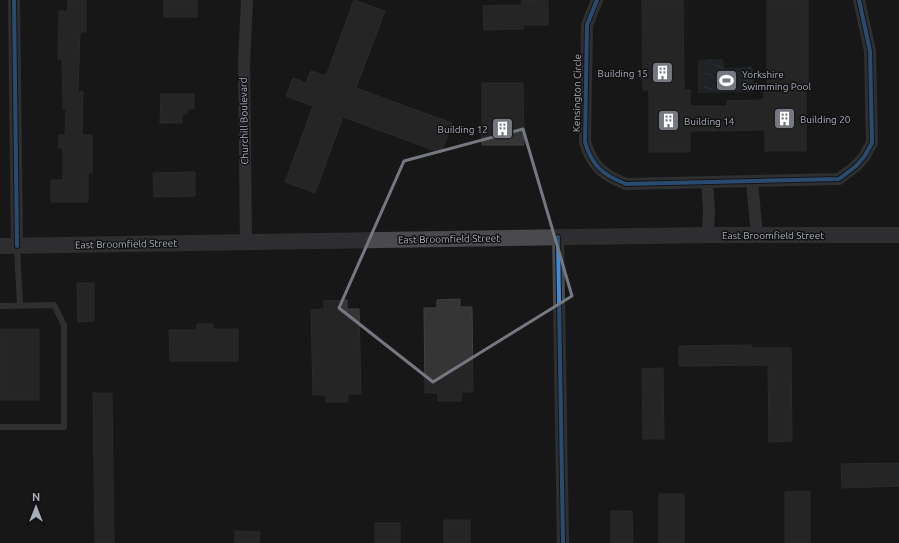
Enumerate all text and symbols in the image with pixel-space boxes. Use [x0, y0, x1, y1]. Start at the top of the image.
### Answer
street label: Kensington Circle [571, 54, 583, 132]
building icon: Building 15 [650, 60, 676, 86]
sports icon: Yorkshire Swimming Pool [713, 67, 739, 93]
place label: Building 15 [598, 68, 648, 79]
place label: Yorkshire Swimming Pool [742, 69, 811, 92]
street label: Churchill Boulevard [238, 77, 250, 165]
building icon: Building 20 [772, 106, 798, 132]
building icon: Building 14 [656, 108, 682, 134]
place label: Building 20 [800, 114, 851, 125]
building icon: Building 12 [490, 116, 516, 142]
place label: Building 14 [684, 116, 735, 127]
place label: Building 12 [438, 124, 488, 135]
street label: East Broomfield Street [722, 230, 824, 241]
street label: East Broomfield Street [398, 233, 500, 245]
street label: East Broomfield Street [75, 238, 177, 250]
north arrow [16, 487, 56, 527]
text: N [32, 491, 40, 503]

